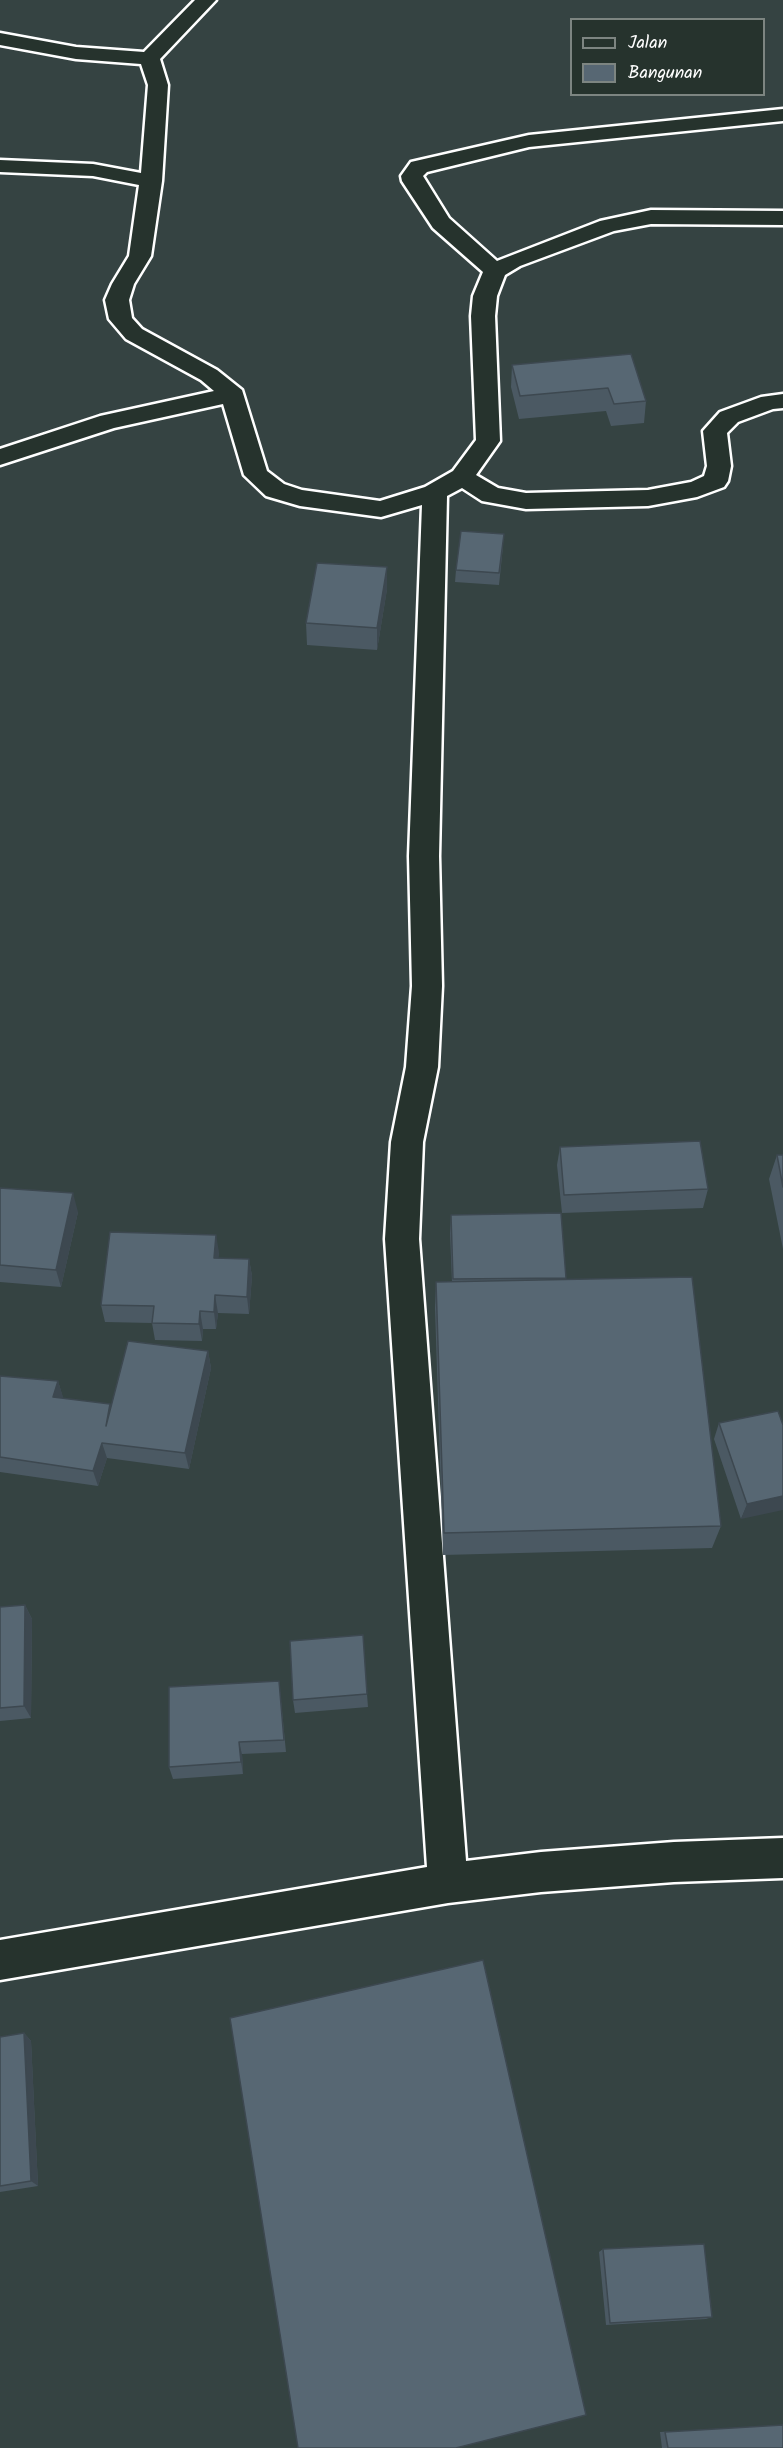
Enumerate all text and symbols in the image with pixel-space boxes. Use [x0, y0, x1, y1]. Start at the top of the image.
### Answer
legend [570, 18, 765, 96]
text: Jalan [628, 29, 667, 58]
text: Bangunan [628, 59, 702, 88]

